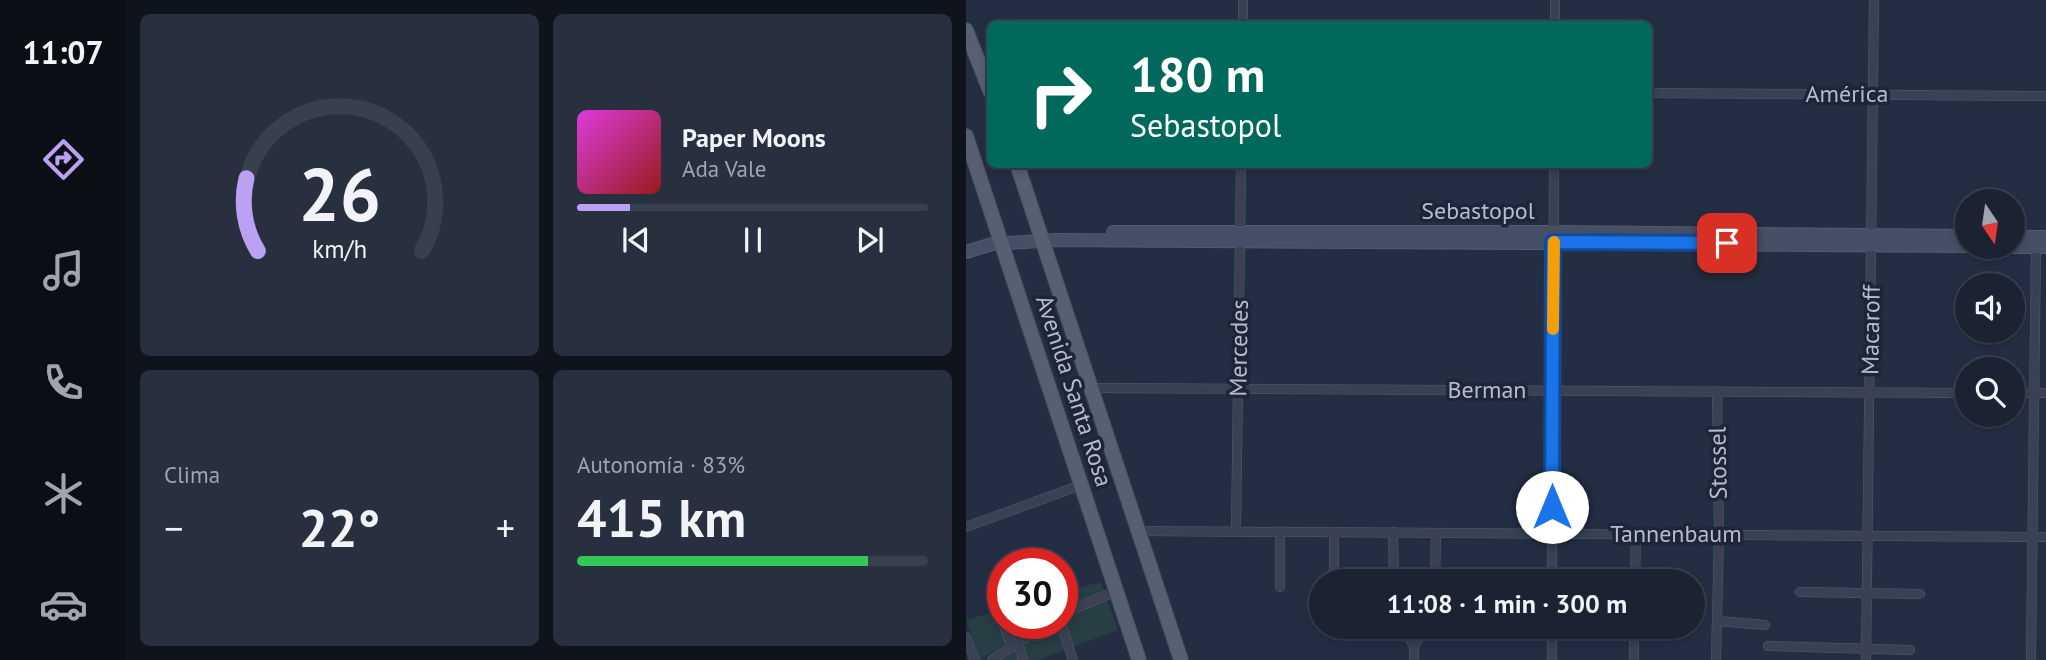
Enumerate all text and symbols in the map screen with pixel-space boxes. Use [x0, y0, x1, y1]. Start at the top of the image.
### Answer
text: 11:07 [22, 31, 104, 73]
text: 180 m [1130, 42, 1265, 106]
icon: right [1015, 49, 1106, 140]
street label: América [1805, 78, 1889, 109]
text: Sebastopol [1130, 104, 1281, 146]
text: Paper Moons [682, 121, 826, 154]
icon: directions [39, 135, 88, 184]
text: 26 [298, 147, 381, 241]
text: Ada Vale [682, 154, 766, 183]
north arrow [1955, 189, 2025, 259]
map controls [1955, 189, 2025, 427]
street label: Sebastopol [1421, 195, 1535, 226]
pin [1697, 213, 1757, 273]
icon: previous [617, 221, 655, 259]
icon: pause [734, 221, 772, 259]
icon: next [851, 221, 889, 259]
icon: arrive [1708, 224, 1746, 262]
text: km/h [312, 233, 367, 265]
icon: music [39, 246, 88, 295]
button: sound [1955, 273, 2025, 343]
street label: Macaroff [1854, 284, 1887, 375]
street label: Avenida Santa Rosa [1029, 291, 1120, 491]
street label: Mercedes [1222, 299, 1255, 397]
button: search [1955, 357, 2025, 427]
icon: phone [39, 358, 88, 407]
street label: Berman [1448, 374, 1526, 405]
street label: Stossel [1701, 426, 1734, 500]
text: Autonomía · 83% [577, 450, 745, 479]
text: Clima [164, 460, 220, 489]
icon: climate [39, 469, 88, 518]
position arrow [1515, 470, 1589, 544]
text: 415 km [577, 484, 746, 551]
text: 22° [299, 494, 380, 561]
text: − [164, 503, 183, 552]
text: + [496, 503, 515, 552]
street label: Tannenbaum [1610, 518, 1742, 549]
speed limit sign: 30 [987, 548, 1078, 639]
icon: car [39, 580, 88, 629]
text: 11:08 · 1 min · 300 m [1387, 587, 1627, 620]

